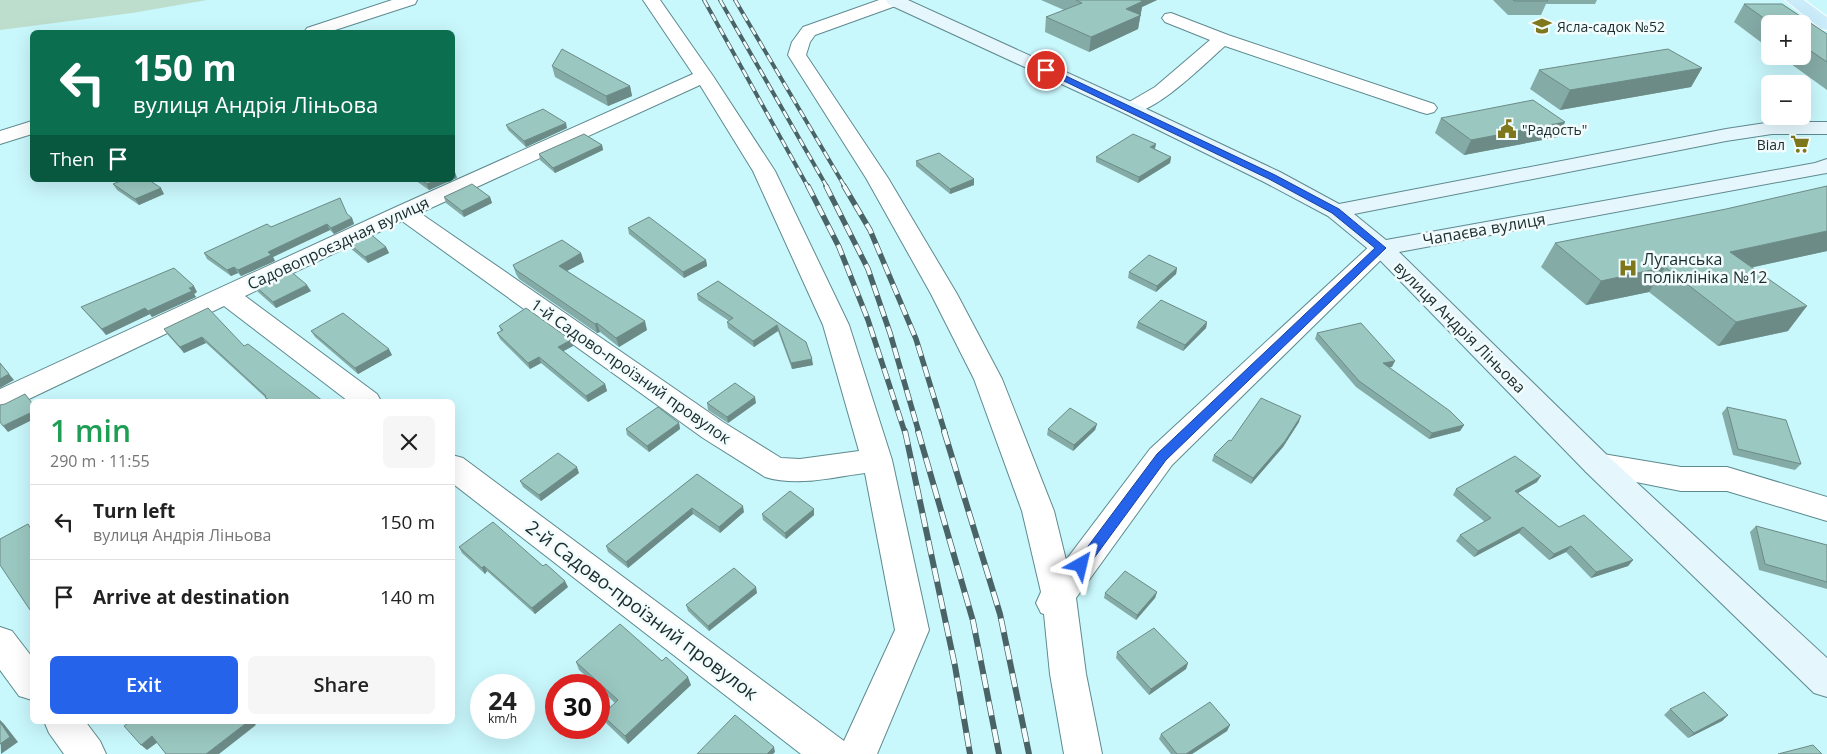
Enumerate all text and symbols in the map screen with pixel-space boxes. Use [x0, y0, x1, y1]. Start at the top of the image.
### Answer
school or university icon: Ясла-садок №52 [1531, 15, 1553, 37]
map controls [1761, 15, 1811, 125]
button: + [1761, 15, 1811, 65]
place label: Ясла-садок №52 [1557, 17, 1665, 36]
text: 150 m [133, 44, 237, 91]
pin [1025, 49, 1067, 91]
icon: left [50, 50, 115, 115]
icon: arrive [1032, 56, 1060, 84]
button: − [1761, 75, 1811, 125]
text: вулиця Андрія Ліньова [133, 89, 378, 119]
public building icon: "Радость" [1496, 118, 1518, 140]
place label: "Радость" [1522, 120, 1587, 139]
supermarket icon: Віал [1789, 133, 1811, 155]
place label: Віал [1757, 135, 1785, 154]
icon: arrive [104, 145, 132, 173]
text: Then [50, 146, 94, 172]
street label: Садовопроєздная вулиця [244, 191, 432, 295]
street label: Чапаєва вулиця [1421, 207, 1547, 251]
place label: Луганська поліклініка №12 [1643, 248, 1767, 288]
street label: вулиця Андрія Ліньова [1389, 256, 1531, 398]
hospital icon: Луганська поліклініка №12 [1617, 257, 1639, 279]
street label: 1-й Садово-проїзний провулок [527, 293, 736, 449]
text: 1 min [50, 410, 131, 451]
button: close [383, 416, 435, 468]
text: 290 m · 11:55 [50, 450, 150, 472]
text: Turn left [93, 498, 175, 524]
icon: left [50, 508, 78, 536]
text: 150 m [380, 509, 435, 535]
street label: 2-й Садово-проїзний провулок [521, 514, 764, 706]
text: вулиця Андрія Ліньова [93, 524, 271, 546]
position arrow [1054, 538, 1106, 590]
icon: arrive [50, 583, 78, 611]
text: Arrive at destination [93, 584, 290, 610]
text: 140 m [380, 584, 435, 610]
button: Exit [50, 656, 238, 714]
button: Share [248, 656, 435, 714]
speed limit sign: 30 [545, 674, 610, 739]
text: 24 [488, 683, 517, 717]
text: km/h [488, 710, 517, 727]

